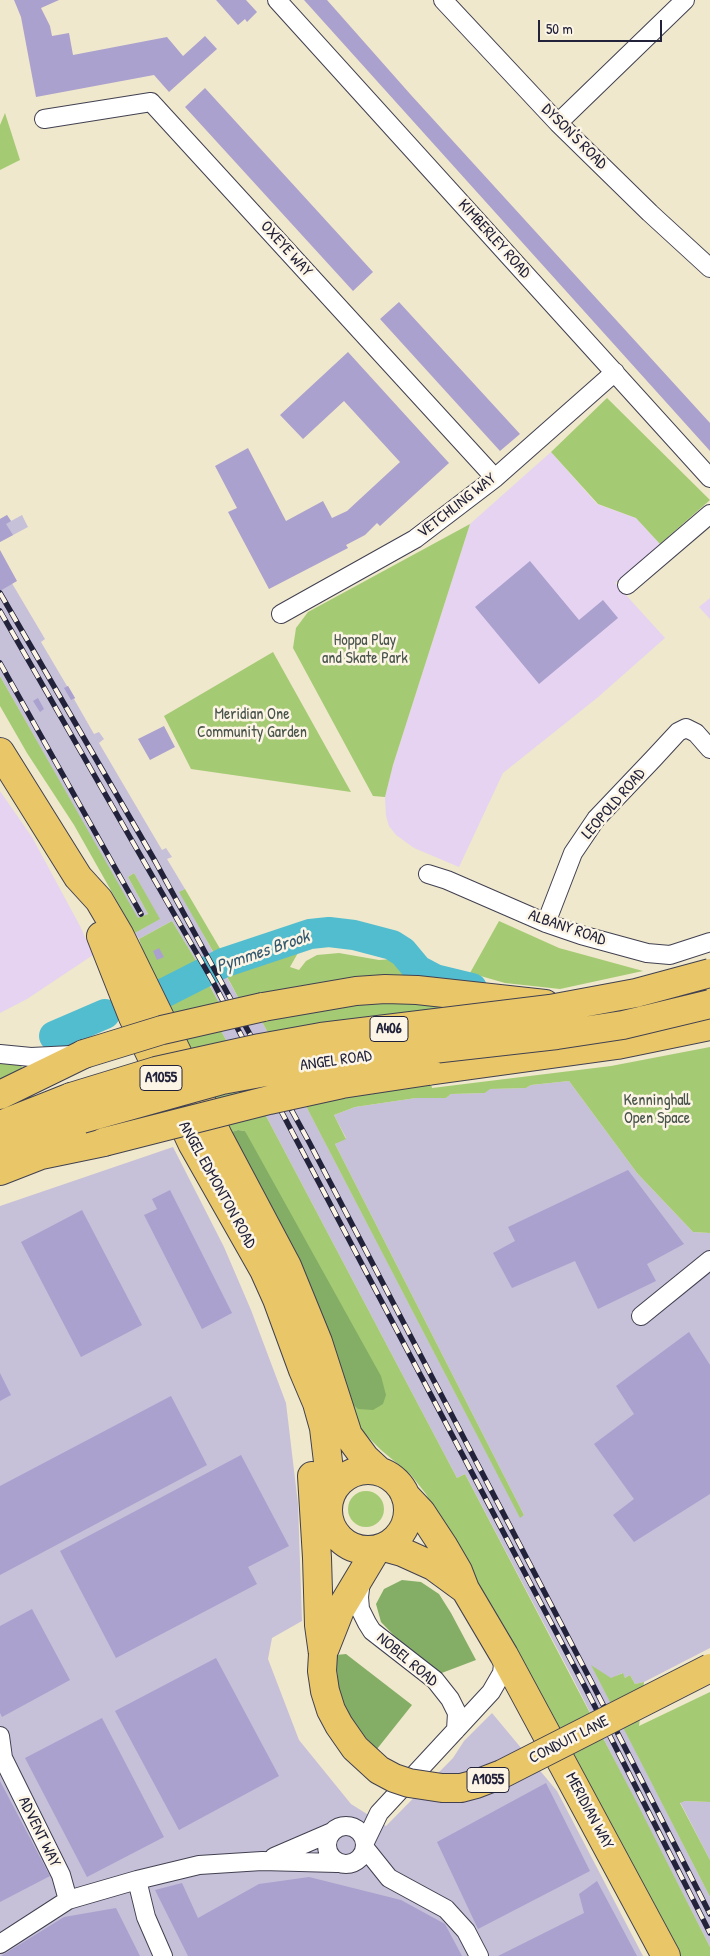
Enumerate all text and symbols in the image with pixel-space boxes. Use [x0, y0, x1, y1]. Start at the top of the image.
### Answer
scale bar [540, 10, 664, 42]
text: 50 m [546, 18, 573, 39]
street label: DYSON'S ROAD [537, 100, 611, 174]
street label: KIMBERLEY ROAD [454, 196, 534, 282]
street label: OXEYE WAY [256, 217, 316, 281]
street label: VETCHLING WAY [414, 469, 500, 543]
park label: Hoppa Play and Skate Park [322, 631, 408, 669]
park label: Meridian One Community Garden [197, 705, 307, 743]
street label: LEOPOLD ROAD [578, 765, 650, 843]
street label: ALBANY ROAD [526, 906, 608, 950]
water label: Pymmes Brook [214, 926, 312, 978]
road number: A406 [370, 1016, 408, 1042]
street label: ANGEL ROAD [299, 1046, 373, 1076]
road number: A1055 [140, 1066, 182, 1090]
park label: Kenninghall Open Space [623, 1091, 691, 1129]
street label: ANGEL EDMONTON ROAD [174, 1118, 260, 1252]
street label: NOBEL ROAD [373, 1629, 441, 1691]
street label: CONDUIT LANE [526, 1712, 612, 1768]
road number: A1055 [467, 1768, 509, 1792]
street label: MERIDIAN WAY [561, 1770, 617, 1852]
street label: ADVENT WAY [14, 1794, 64, 1870]

